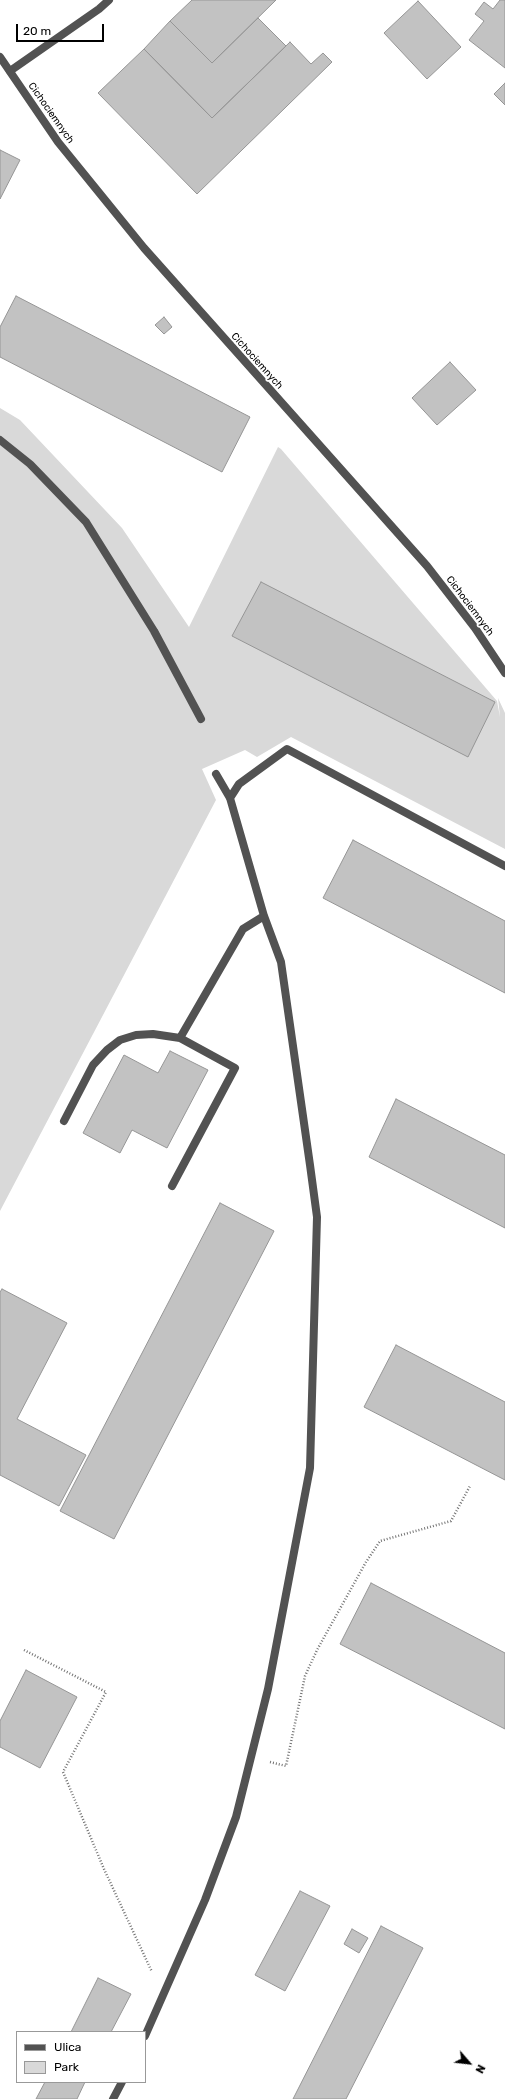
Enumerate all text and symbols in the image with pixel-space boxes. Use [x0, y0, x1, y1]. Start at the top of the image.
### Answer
scale bar [18, 16, 106, 42]
text: 20 m [23, 24, 51, 38]
street label: Cichociemnych [26, 80, 76, 146]
street label: Cichociemnych [229, 330, 285, 392]
street label: Cichociemnych [444, 574, 496, 638]
legend [16, 2031, 146, 2083]
text: Ulica [54, 2040, 81, 2054]
north arrow [449, 2043, 489, 2083]
text: Park [54, 2060, 79, 2074]
text: N [472, 2062, 488, 2075]

